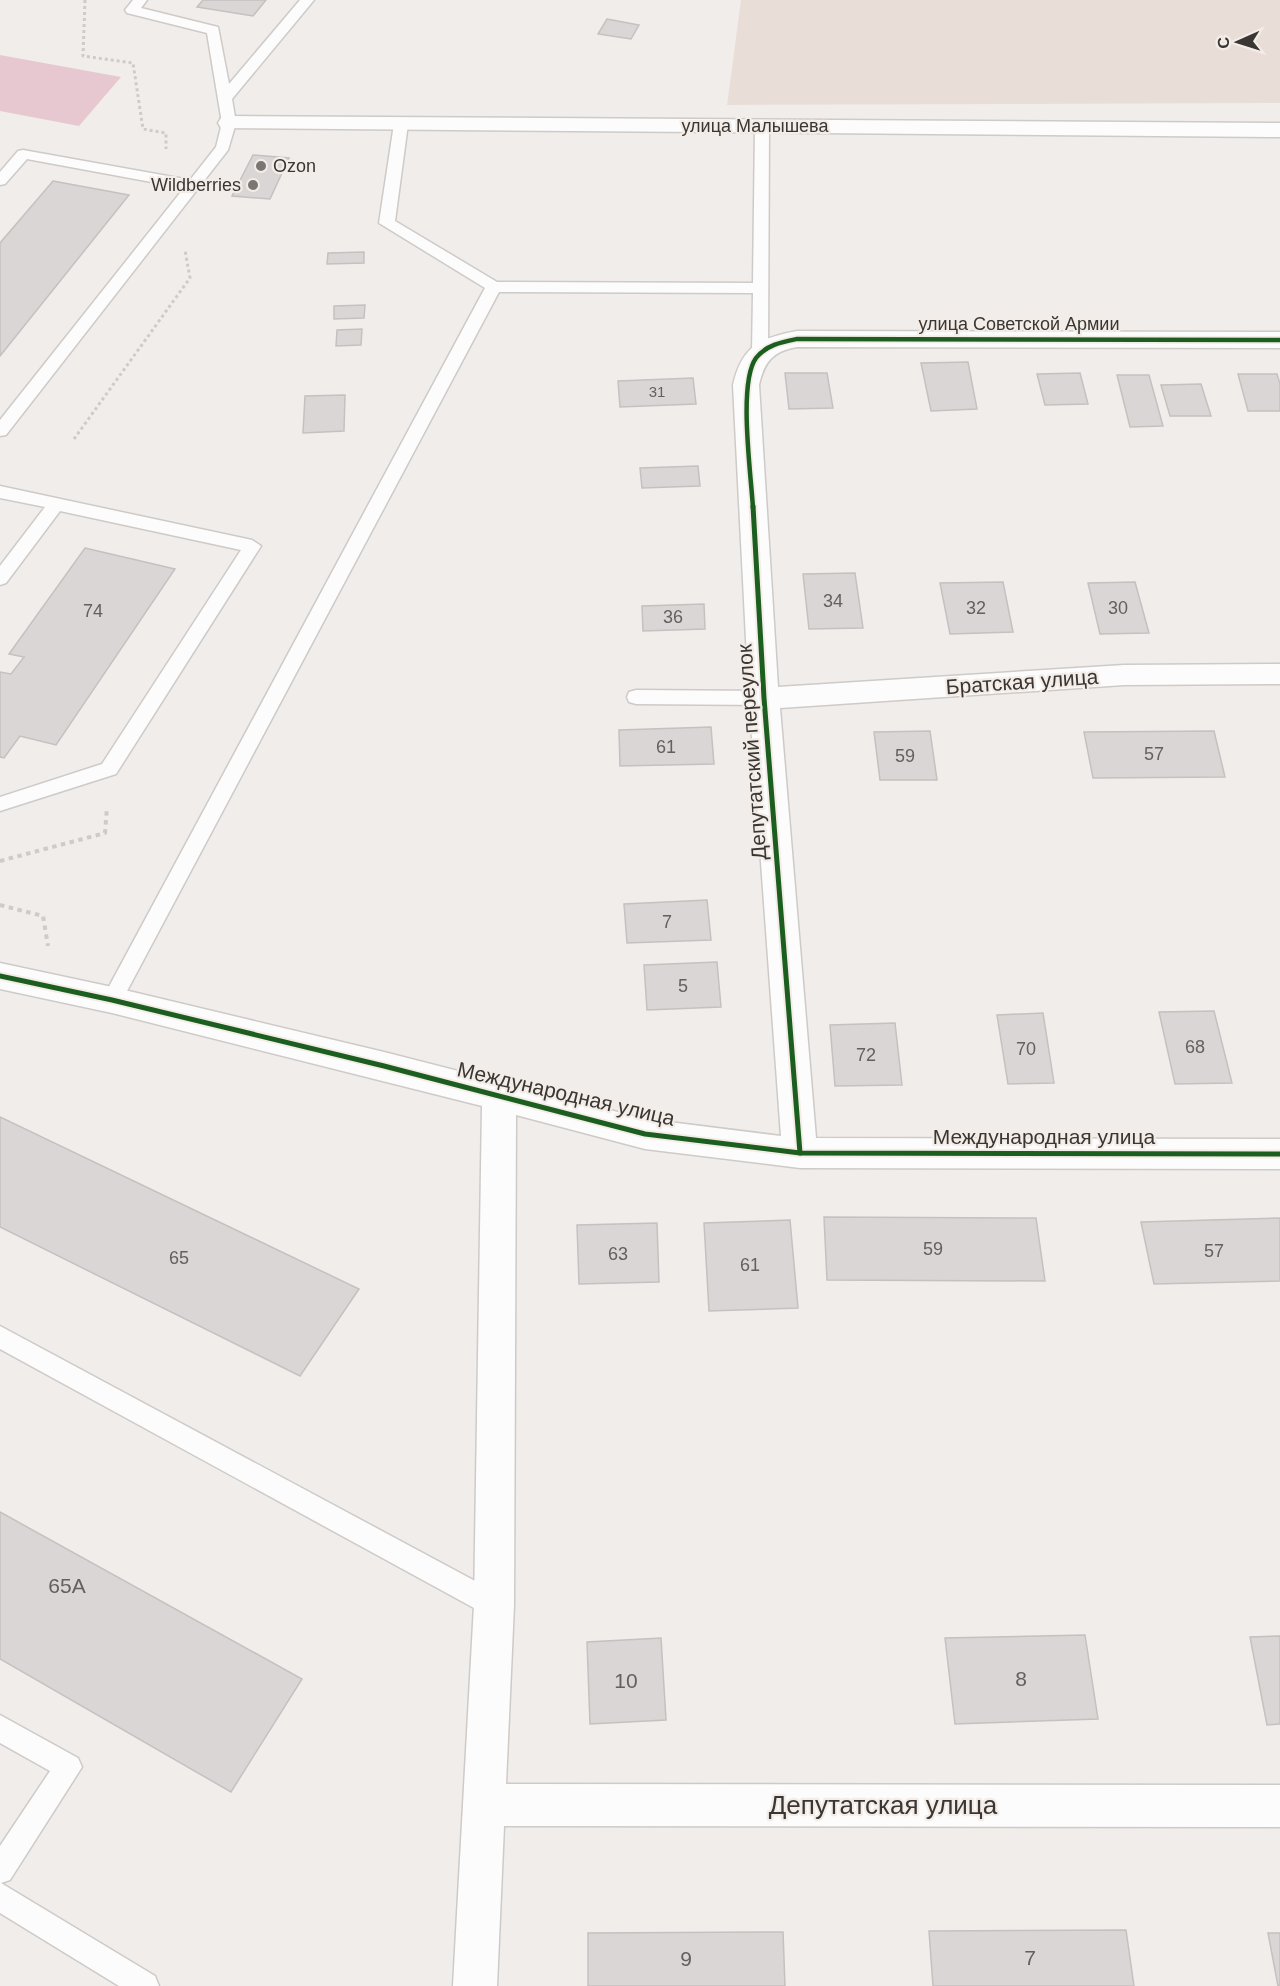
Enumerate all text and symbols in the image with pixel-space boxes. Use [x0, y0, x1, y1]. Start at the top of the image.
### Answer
north arrow [1208, 12, 1268, 72]
text: С [1215, 36, 1232, 49]
street label: улица Малышева [682, 116, 829, 136]
place label: Ozon [273, 156, 316, 176]
marker: Ozon [254, 159, 268, 173]
place label: Wildberries [151, 175, 241, 195]
marker: Wildberries [246, 178, 260, 192]
street label: улица Советской Армии [919, 314, 1119, 334]
house number: 31 [649, 383, 665, 400]
house number: 34 [823, 591, 843, 611]
house number: 32 [966, 598, 986, 618]
house number: 30 [1108, 598, 1128, 618]
house number: 74 [83, 601, 103, 621]
house number: 36 [663, 607, 683, 627]
street label: Депутатский переулок [732, 643, 771, 861]
street label: Братская улица [945, 665, 1099, 698]
house number: 61 [656, 737, 676, 757]
house number: 57 [1144, 744, 1164, 764]
house number: 59 [895, 746, 915, 766]
house number: 7 [662, 912, 672, 932]
house number: 5 [678, 976, 688, 996]
house number: 68 [1185, 1037, 1205, 1057]
house number: 70 [1016, 1039, 1036, 1059]
house number: 72 [856, 1045, 876, 1065]
street label: Международная улица [455, 1057, 677, 1130]
street label: Международная улица [933, 1125, 1156, 1148]
house number: 59 [923, 1239, 943, 1259]
house number: 57 [1204, 1241, 1224, 1261]
house number: 63 [608, 1244, 628, 1264]
house number: 65 [169, 1248, 189, 1268]
house number: 61 [740, 1255, 760, 1275]
house number: 65А [48, 1574, 86, 1597]
house number: 8 [1015, 1667, 1027, 1690]
house number: 10 [614, 1669, 638, 1692]
street label: Депутатская улица [769, 1790, 998, 1820]
house number: 7 [1024, 1946, 1036, 1969]
house number: 9 [680, 1947, 692, 1970]

